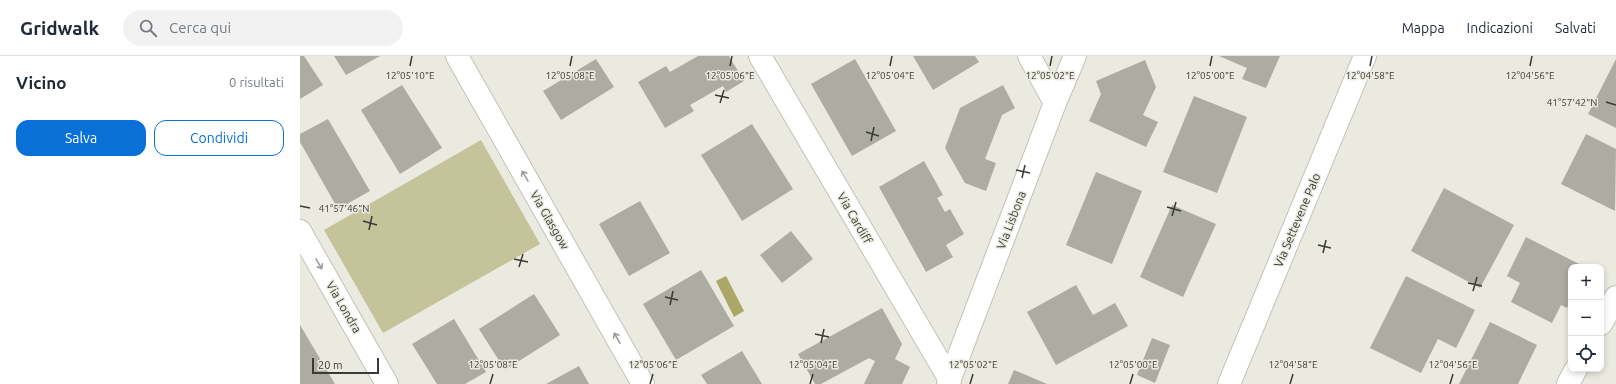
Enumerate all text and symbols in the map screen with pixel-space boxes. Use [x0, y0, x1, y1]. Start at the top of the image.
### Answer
search box [123, 10, 403, 46]
text: Gridwalk [20, 17, 99, 39]
icon: search [137, 17, 159, 39]
text: Cerca qui [169, 19, 231, 36]
text: Mappa [1402, 20, 1445, 36]
text: Indicazioni [1467, 20, 1533, 36]
text: Salvati [1555, 20, 1596, 36]
text: 12°05'10"E [385, 70, 435, 81]
text: 12°05'08"E [545, 70, 595, 81]
text: 12°05'06"E [705, 70, 755, 81]
text: 12°05'04"E [865, 70, 915, 81]
text: 12°05'02"E [1025, 70, 1075, 81]
text: 12°05'00"E [1185, 70, 1235, 81]
text: 12°04'58"E [1345, 70, 1395, 81]
text: 12°04'56"E [1505, 70, 1555, 81]
text: Vicino [16, 73, 66, 92]
text: 0 risultati [229, 75, 284, 89]
text: 41°57'42"N [1547, 97, 1597, 108]
button: Salva [16, 120, 146, 156]
button: Condividi [154, 120, 284, 156]
one-way arrow [521, 170, 529, 182]
street label: Via Settevene Palo [1271, 171, 1323, 269]
street label: Via Glasgow [528, 188, 572, 252]
street label: Via Lisbona [994, 189, 1028, 251]
street label: Via Cardiff [835, 190, 875, 247]
text: 41°57'46"N [319, 203, 369, 214]
one-way arrow [316, 258, 324, 270]
map controls [1568, 264, 1604, 372]
button: + [1568, 264, 1604, 300]
street label: Via Londra [324, 279, 364, 335]
button: − [1568, 300, 1604, 336]
one-way arrow [613, 332, 621, 344]
button: locate [1568, 336, 1604, 372]
scale bar [312, 356, 379, 375]
text: 20 m [318, 359, 342, 371]
text: 12°05'08"E [468, 359, 518, 370]
text: 12°05'06"E [628, 359, 678, 370]
text: 12°05'04"E [788, 359, 838, 370]
text: 12°05'02"E [948, 359, 998, 370]
text: 12°05'00"E [1108, 359, 1158, 370]
text: 12°04'58"E [1268, 359, 1318, 370]
text: 12°04'56"E [1428, 359, 1478, 370]

